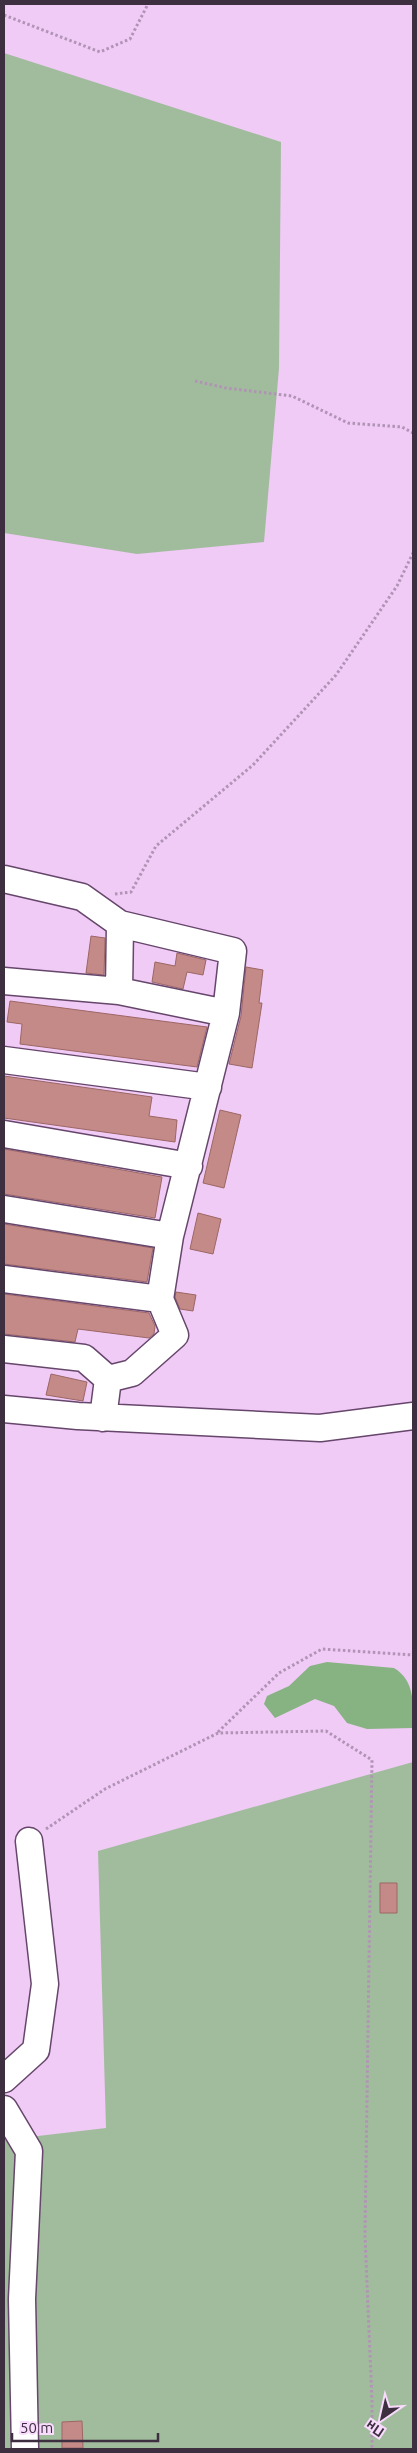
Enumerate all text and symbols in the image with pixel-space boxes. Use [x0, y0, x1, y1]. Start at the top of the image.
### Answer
north arrow [357, 2393, 407, 2443]
scale bar [12, 2410, 159, 2442]
text: Пн [363, 2417, 387, 2441]
text: 50 m [20, 2419, 53, 2436]

